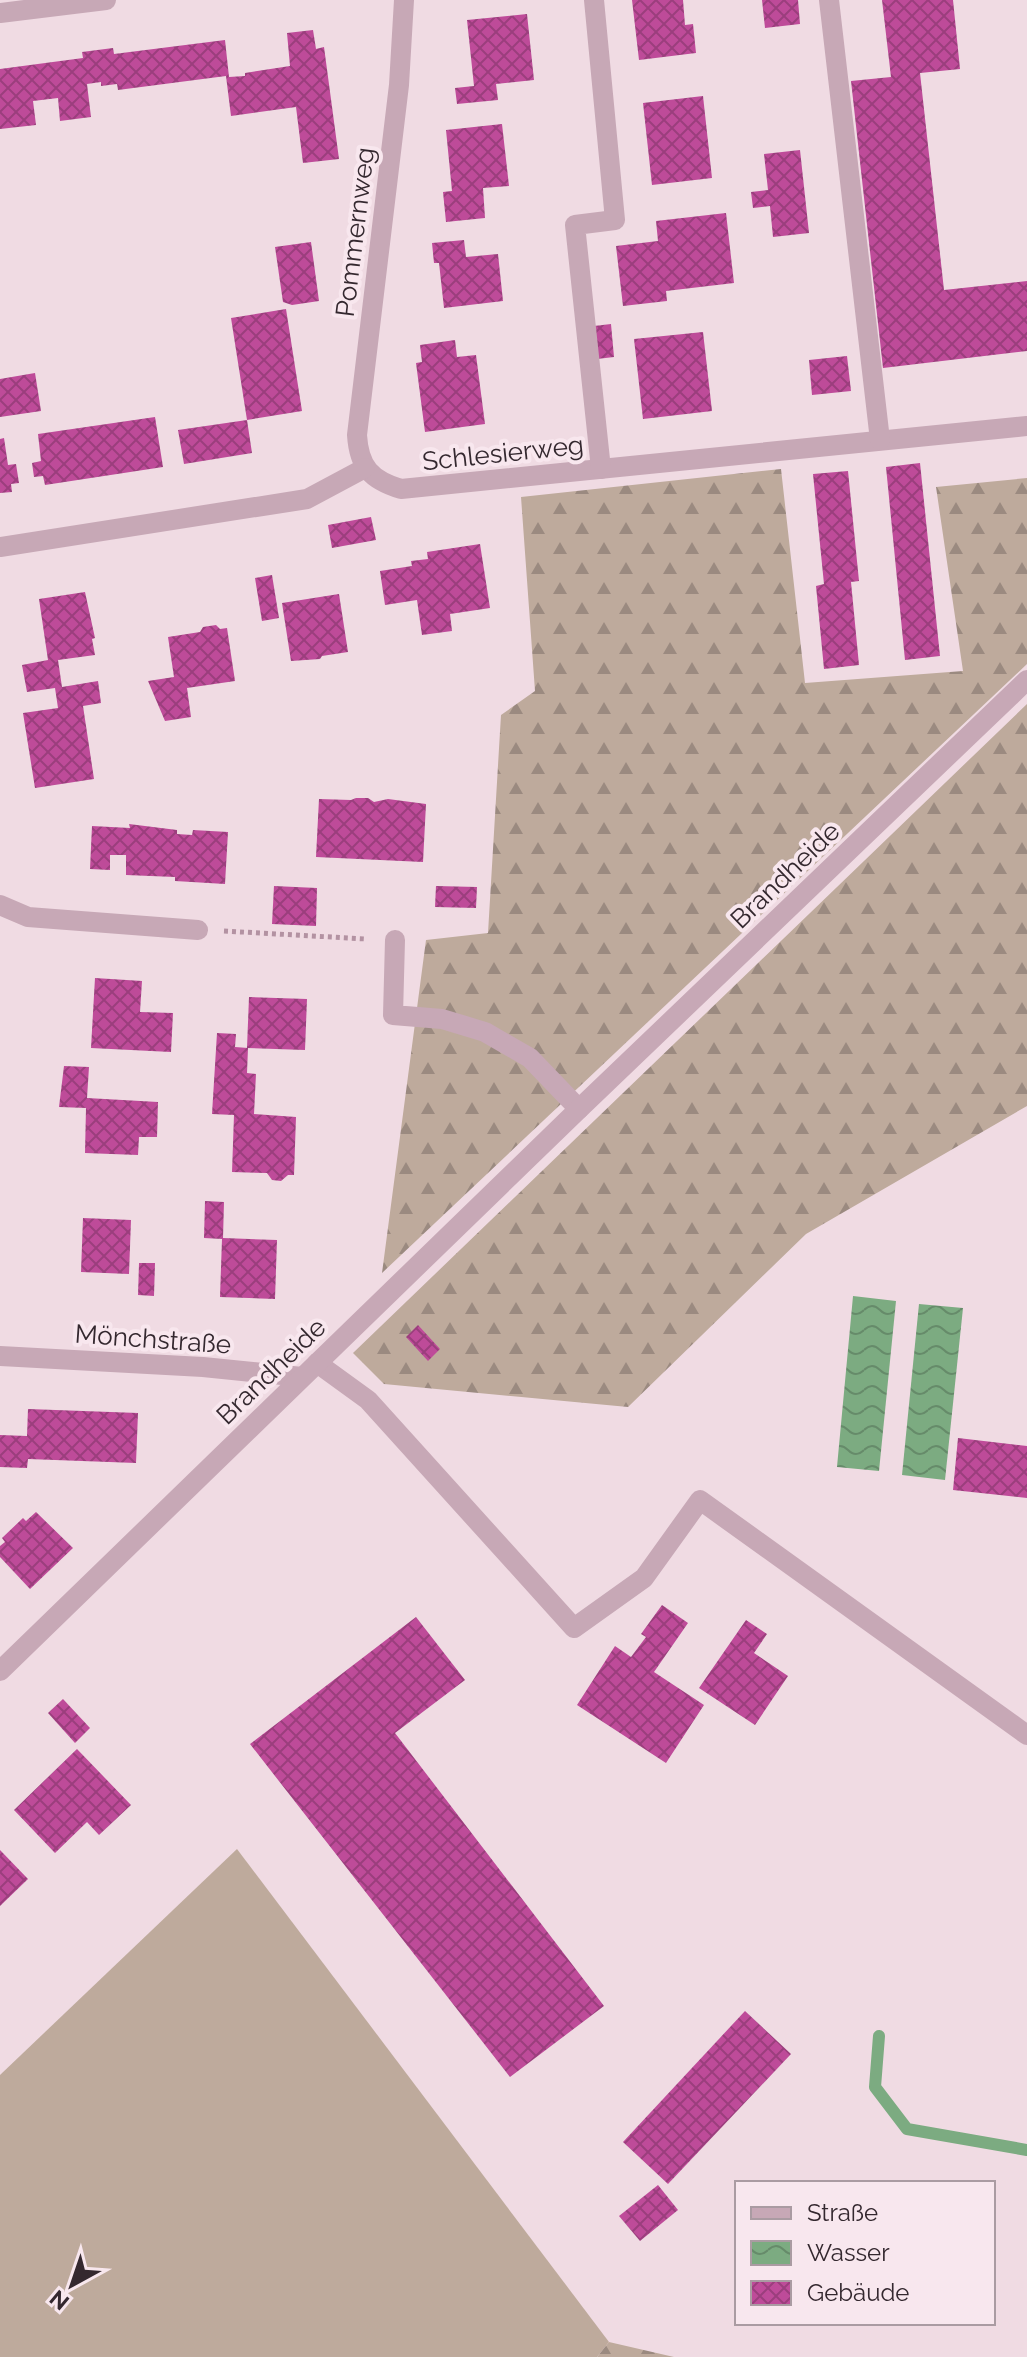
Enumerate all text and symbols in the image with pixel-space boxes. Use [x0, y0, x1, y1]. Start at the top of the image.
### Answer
street label: Pommernweg [330, 146, 380, 318]
street label: Schlesierweg [421, 430, 585, 476]
street label: Brandheide [724, 816, 846, 934]
street label: Brandheide [210, 1312, 332, 1430]
street label: Mönchstraße [74, 1319, 232, 1359]
legend [735, 2181, 995, 2325]
text: Straße [807, 2198, 878, 2227]
text: Wasser [807, 2238, 890, 2267]
north arrow [32, 2245, 112, 2325]
text: Gebäude [807, 2278, 909, 2307]
text: N [44, 2285, 74, 2316]

